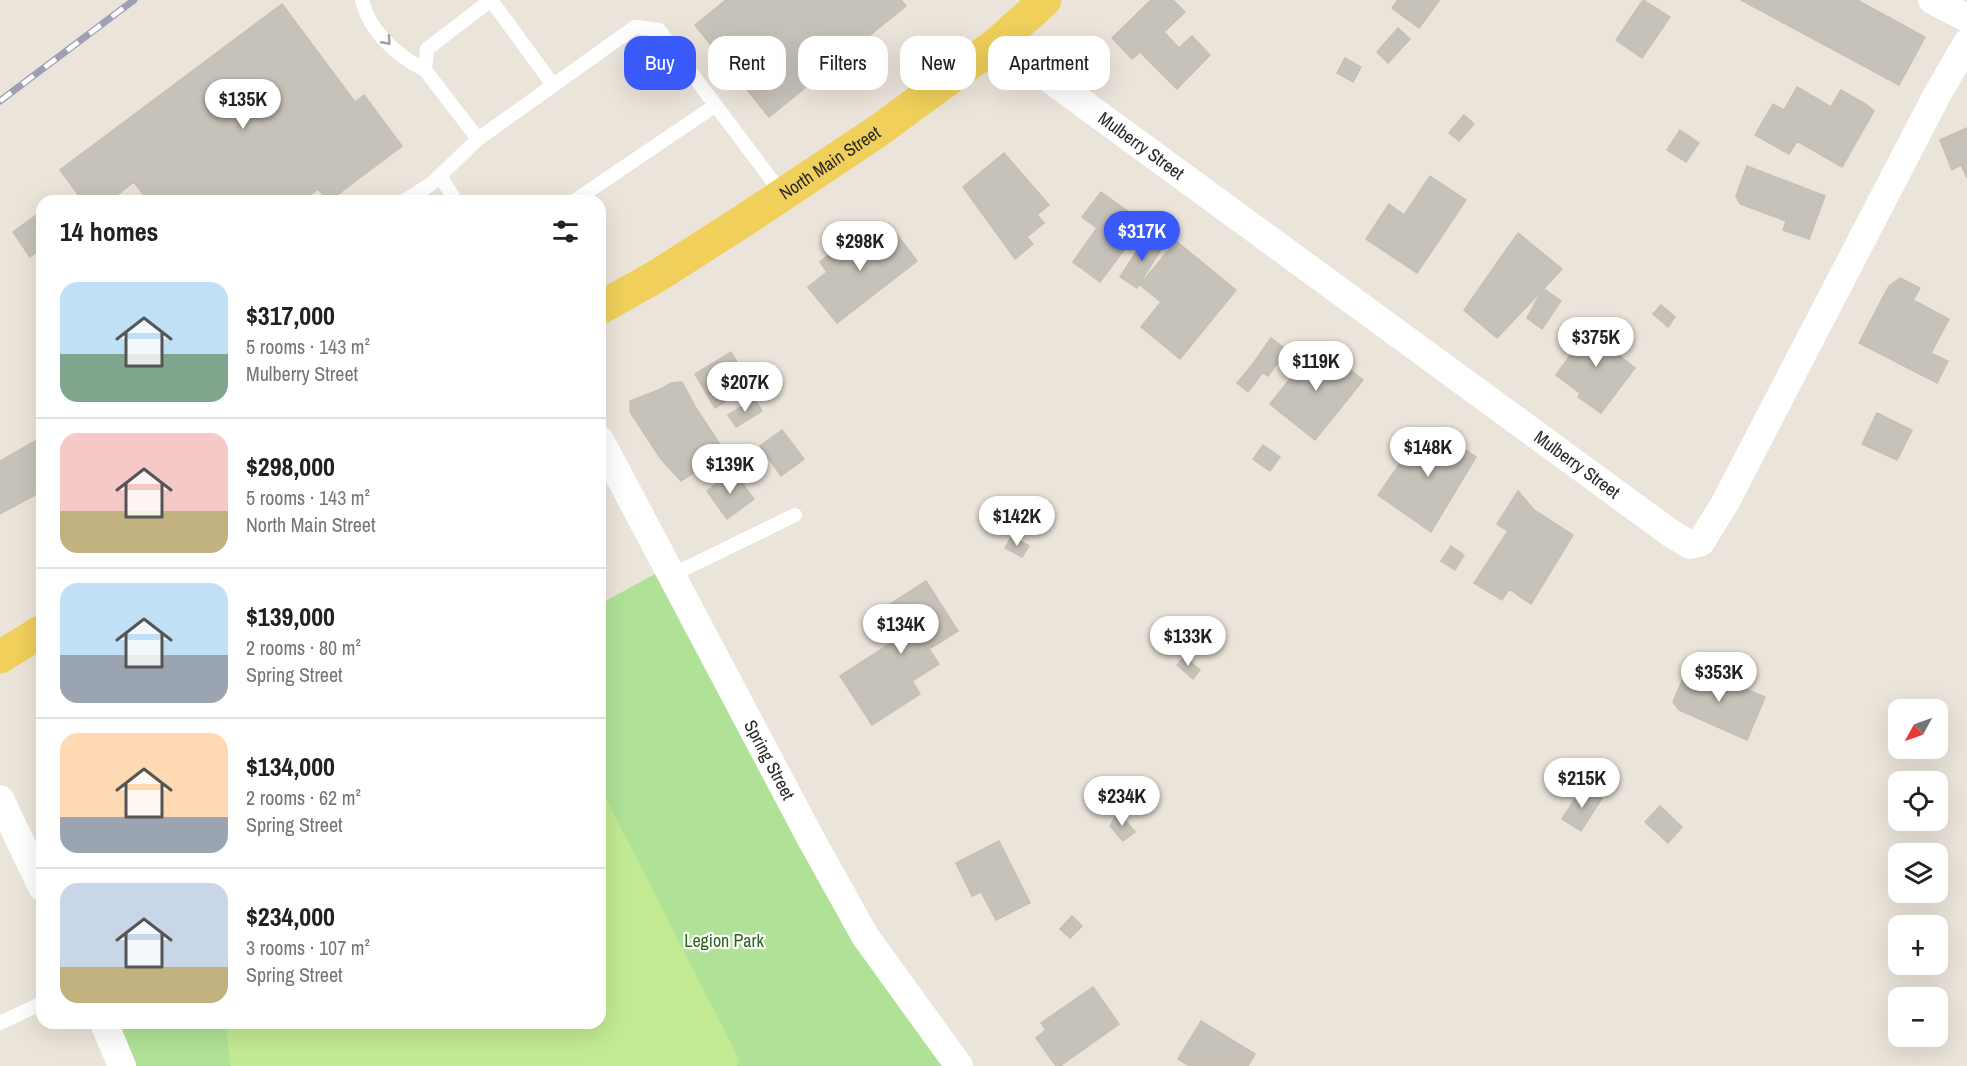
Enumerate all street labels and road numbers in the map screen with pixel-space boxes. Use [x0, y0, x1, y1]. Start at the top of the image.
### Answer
street label: Mulberry Street [1093, 106, 1190, 185]
street label: North Main Street [774, 120, 885, 205]
street label: Mulberry Street [1529, 424, 1625, 504]
street label: Spring Street [738, 715, 801, 804]

